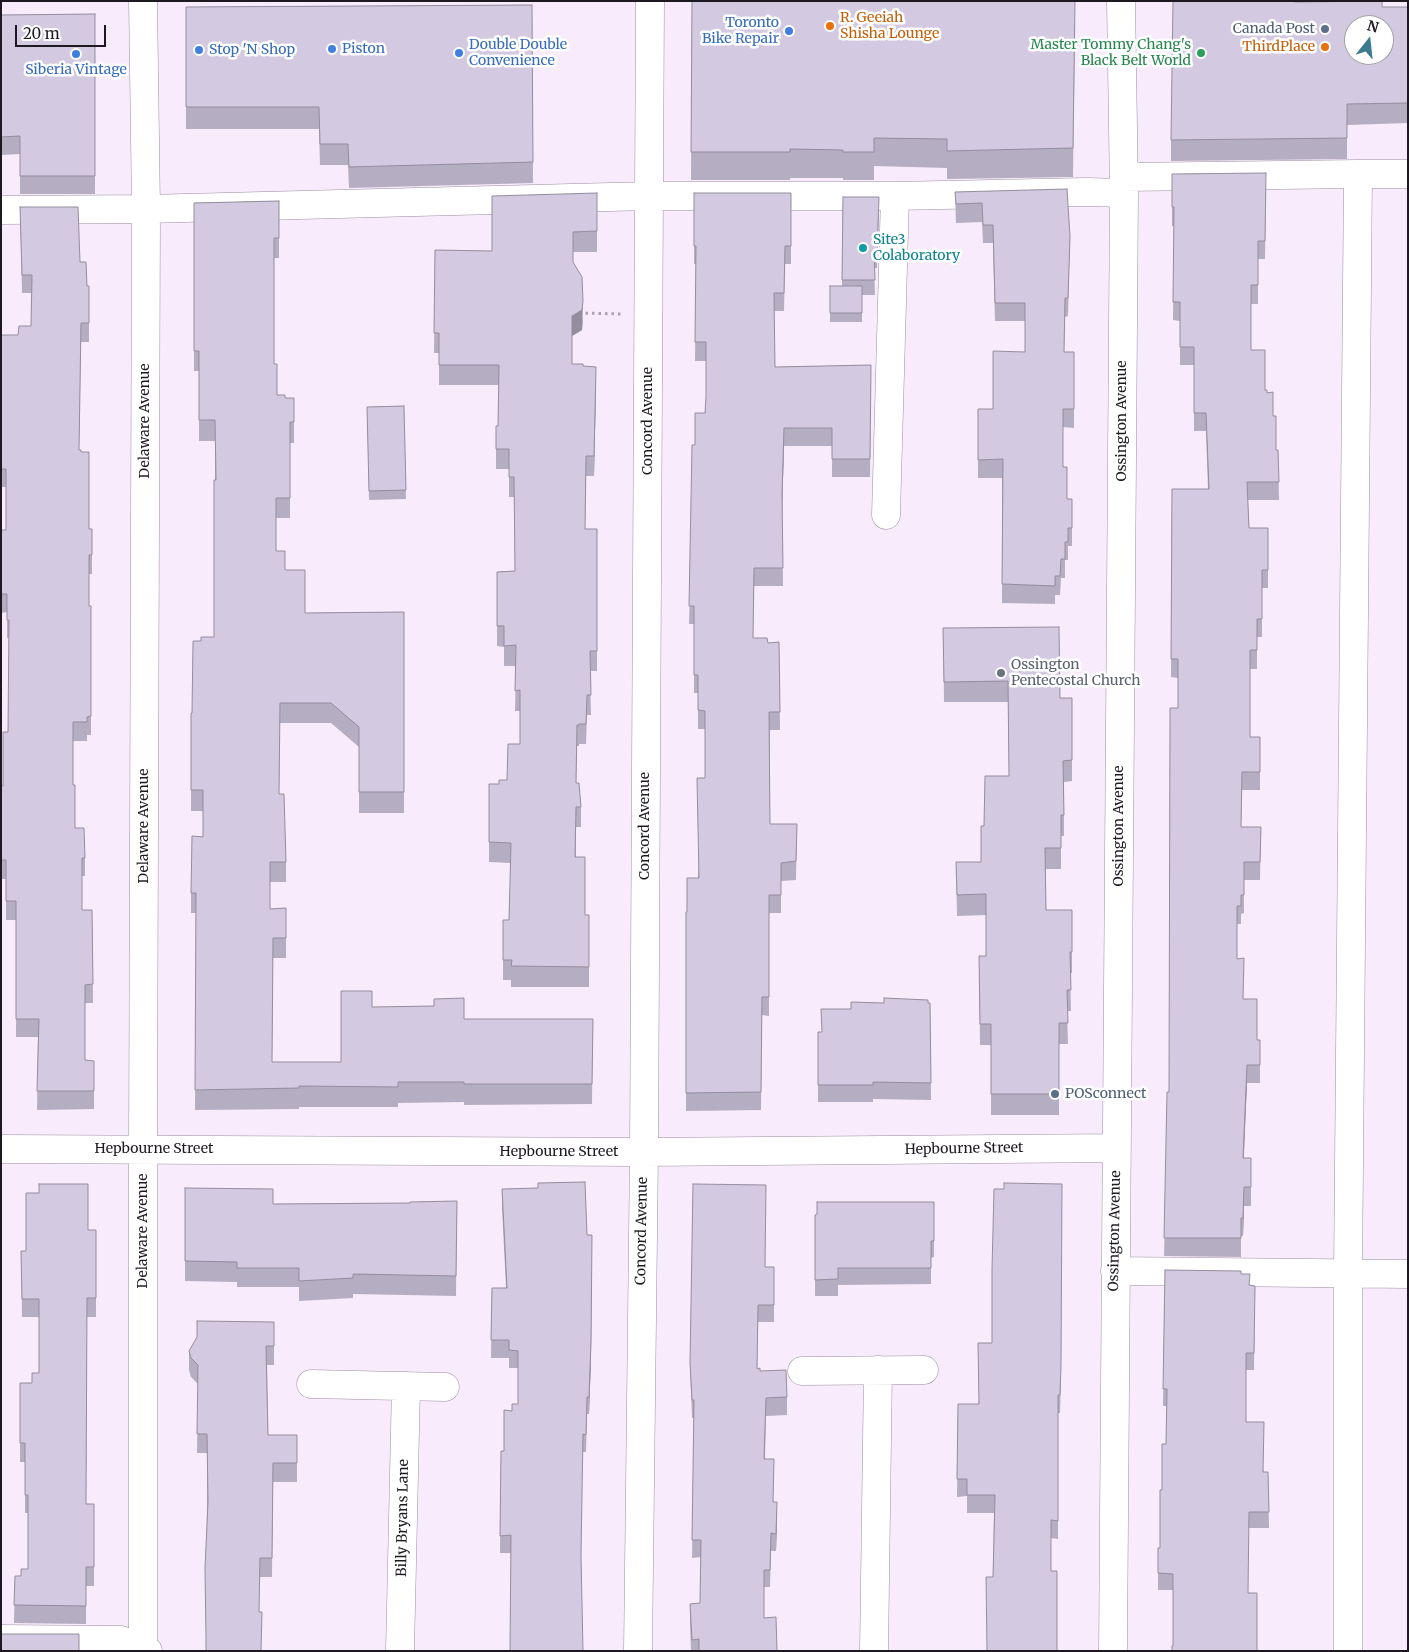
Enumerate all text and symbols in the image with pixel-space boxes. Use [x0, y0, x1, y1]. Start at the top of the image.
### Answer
place label: R. Geeiah Shisha Lounge [840, 10, 939, 42]
scale bar [18, 15, 109, 47]
place label: Toronto Bike Repair [702, 15, 779, 48]
north arrow [1344, 15, 1394, 65]
text: N [1365, 16, 1381, 37]
marker: R. Geeiah Shisha Lounge [824, 20, 836, 32]
place label: Canada Post [1233, 21, 1315, 37]
marker: Canada Post [1319, 23, 1331, 35]
text: 20 m [23, 24, 60, 43]
marker: Toronto Bike Repair [783, 25, 795, 37]
place label: Double Double Convenience [469, 37, 567, 70]
place label: Master Tommy Chang's Black Belt World [1031, 37, 1191, 70]
place label: ThirdPlace [1242, 39, 1315, 55]
place label: Piston [342, 41, 385, 57]
marker: ThirdPlace [1319, 41, 1331, 53]
place label: Stop 'N Shop [209, 42, 295, 58]
marker: Piston [326, 43, 338, 55]
marker: Stop 'N Shop [193, 44, 205, 56]
marker: Double Double Convenience [453, 47, 465, 59]
marker: Master Tommy Chang's Black Belt World [1195, 47, 1207, 59]
marker: Siberia Vintage [70, 48, 82, 60]
place label: Siberia Vintage [25, 62, 127, 78]
place label: Site3 Colaboratory [873, 232, 960, 264]
marker: Site3 Colaboratory [857, 242, 869, 254]
street label: Ossington Avenue [1114, 360, 1130, 482]
street label: Delaware Avenue [137, 364, 153, 478]
street label: Concord Avenue [640, 367, 656, 475]
place label: Ossington Pentecostal Church [1011, 657, 1140, 690]
marker: Ossington Pentecostal Church [995, 667, 1007, 679]
street label: Ossington Avenue [1111, 765, 1127, 887]
street label: Delaware Avenue [136, 769, 152, 883]
street label: Concord Avenue [637, 772, 653, 880]
place label: POSconnect [1065, 1086, 1146, 1102]
marker: POSconnect [1049, 1088, 1061, 1100]
street label: Hepbourne Street [904, 1140, 1024, 1158]
street label: Hepbourne Street [95, 1141, 213, 1157]
street label: Hepbourne Street [500, 1144, 618, 1160]
street label: Ossington Avenue [1106, 1170, 1124, 1292]
street label: Delaware Avenue [135, 1174, 151, 1288]
street label: Concord Avenue [633, 1177, 651, 1285]
street label: Billy Bryans Lane [394, 1459, 412, 1577]

